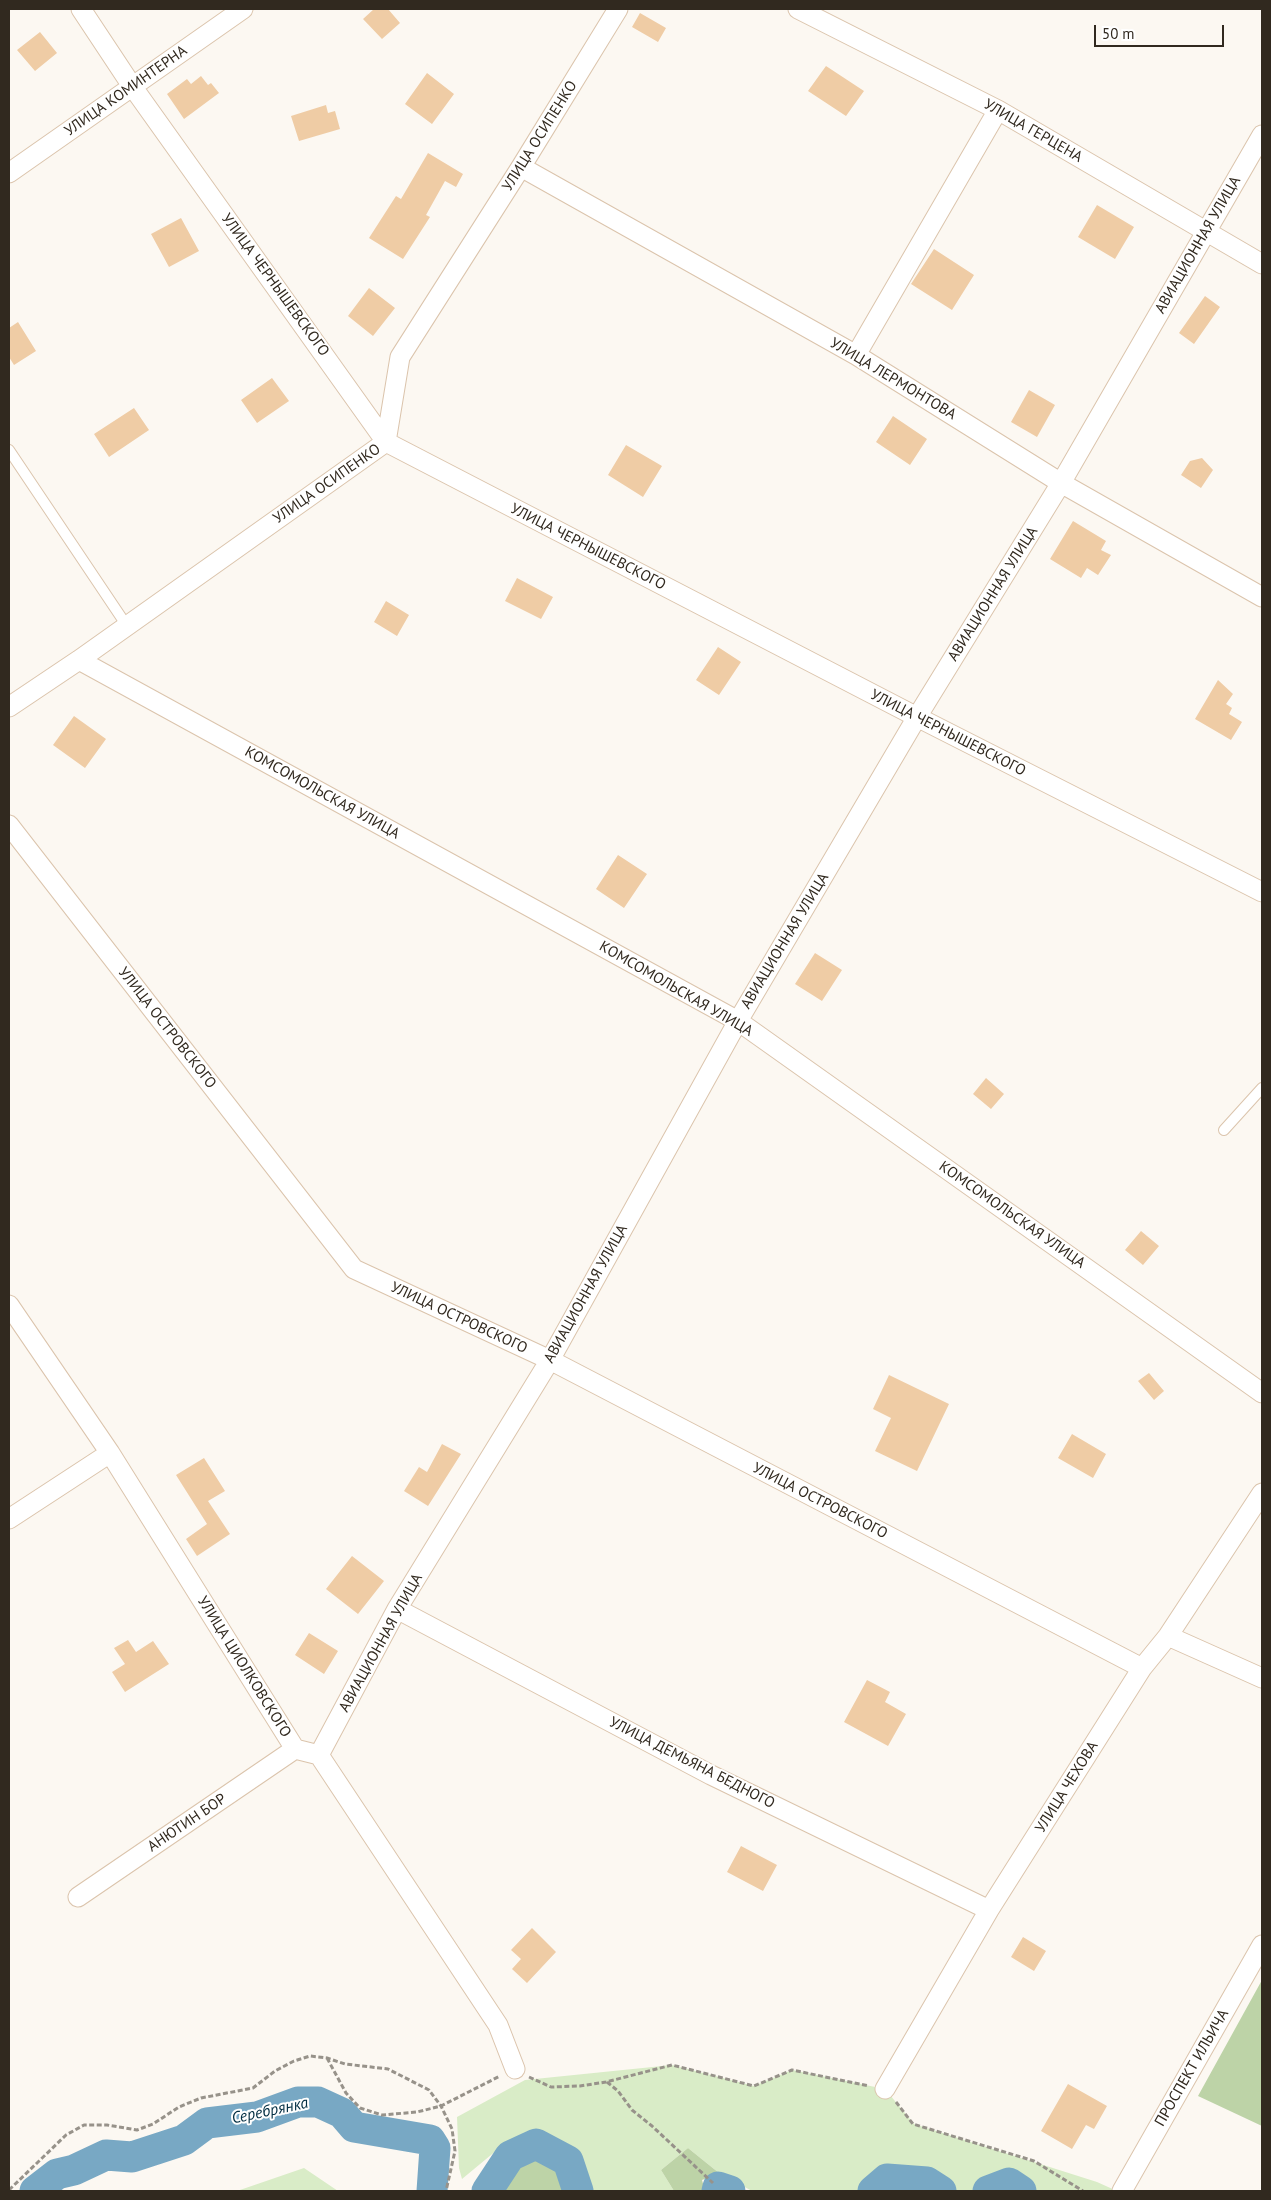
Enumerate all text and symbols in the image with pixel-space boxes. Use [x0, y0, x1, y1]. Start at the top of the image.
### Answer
scale bar [1096, 15, 1226, 47]
text: 50 m [1102, 24, 1135, 43]
street label: УЛИЦА КОМИНТЕРНА [61, 42, 191, 140]
street label: УЛИЦА ОСИПЕНКО [499, 78, 581, 194]
street label: УЛИЦА ГЕРЦЕНА [981, 96, 1085, 166]
street label: АВИАЦИОННАЯ УЛИЦА [1151, 173, 1245, 317]
street label: УЛИЦА ЧЕРНЫШЕВСКОГО [217, 210, 333, 360]
street label: УЛИЦА ЛЕРМОНТОВА [827, 334, 959, 424]
street label: УЛИЦА ОСИПЕНКО [270, 440, 384, 528]
street label: УЛИЦА ЧЕРНЫШЕВСКОГО [507, 500, 669, 594]
street label: АВИАЦИОННАЯ УЛИЦА [944, 523, 1042, 665]
street label: УЛИЦА ЧЕРНЫШЕВСКОГО [867, 686, 1029, 780]
street label: КОМСОМОЛЬСКАЯ УЛИЦА [241, 743, 403, 843]
street label: АВИАЦИОННАЯ УЛИЦА [737, 870, 833, 1012]
street label: КОМСОМОЛЬСКАЯ УЛИЦА [596, 938, 756, 1040]
street label: УЛИЦА ОСТРОВСКОГО [114, 964, 220, 1092]
street label: КОМСОМОЛЬСКАЯ УЛИЦА [935, 1158, 1089, 1272]
street label: АВИАЦИОННАЯ УЛИЦА [540, 1222, 632, 1366]
street label: УЛИЦА ОСТРОВСКОГО [388, 1278, 530, 1358]
street label: УЛИЦА ОСТРОВСКОГО [750, 1459, 890, 1543]
street label: АВИАЦИОННАЯ УЛИЦА [335, 1571, 427, 1715]
street label: УЛИЦА ЦИОЛКОВСКОГО [193, 1593, 295, 1741]
street label: УЛИЦА ДЕМЬЯНА БЕДНОГО [606, 1713, 778, 1813]
street label: УЛИЦА ЧЕХОВА [1032, 1738, 1102, 1836]
street label: АНЮТИН БОР [144, 1790, 230, 1856]
street label: ПРОСПЕКТ ИЛЬИЧА [1151, 2006, 1233, 2130]
water label: Серебрянка [230, 2094, 310, 2128]

